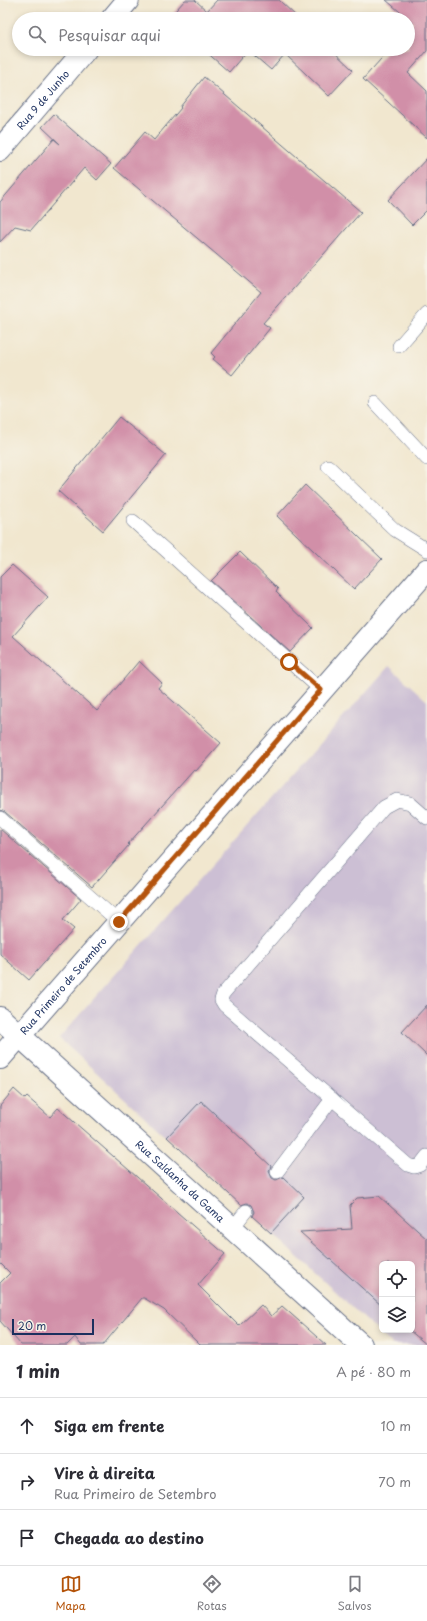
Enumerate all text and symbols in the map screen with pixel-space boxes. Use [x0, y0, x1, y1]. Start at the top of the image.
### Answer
search box [12, 12, 415, 56]
icon: search [26, 23, 48, 45]
text: Pesquisar aqui [58, 23, 161, 46]
street label: Rua 9 de Junho [13, 66, 72, 133]
route start [280, 653, 298, 671]
route end [110, 913, 128, 931]
street label: Rua Primeiro de Setembro [16, 933, 110, 1037]
street label: Rua Saldanha da Gama [133, 1136, 229, 1226]
map controls [379, 1261, 415, 1333]
button: locate [379, 1261, 415, 1297]
button: layers [379, 1297, 415, 1333]
scale bar [12, 1317, 94, 1336]
text: 20 m [18, 1317, 46, 1334]
text: 1 min [16, 1358, 60, 1384]
text: A pé · 80 m [336, 1362, 411, 1381]
text: Siga em frente [54, 1414, 164, 1437]
icon: ahead [16, 1415, 38, 1437]
text: 10 m [381, 1416, 411, 1435]
text: Vire à direita [54, 1461, 155, 1484]
icon: right [16, 1471, 38, 1493]
text: 70 m [378, 1472, 411, 1491]
text: Rua Primeiro de Setembro [54, 1484, 216, 1503]
text: Chegada ao destino [54, 1526, 204, 1549]
icon: arrive [16, 1527, 38, 1549]
tab: Mapa [56, 1573, 86, 1614]
tab: Rotas [197, 1573, 227, 1614]
tab: Salvos [338, 1573, 371, 1614]

